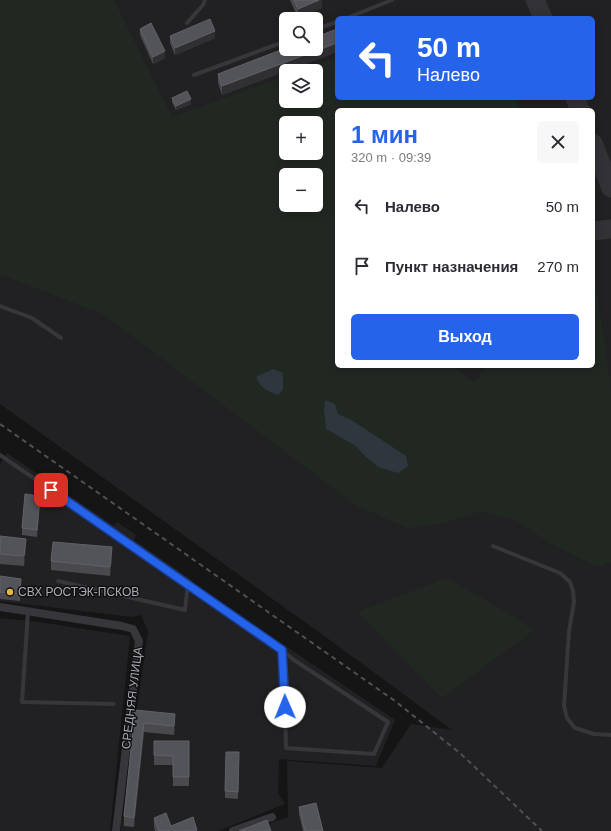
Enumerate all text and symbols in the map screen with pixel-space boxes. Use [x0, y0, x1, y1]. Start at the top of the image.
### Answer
map controls [279, 12, 323, 212]
button: search [279, 12, 323, 56]
icon: left [351, 32, 403, 84]
text: 50 m [417, 32, 481, 63]
button: layers [279, 64, 323, 108]
text: Налево [417, 65, 480, 85]
button: + [279, 116, 323, 160]
text: 1 мин [351, 121, 418, 148]
button: close [537, 121, 579, 163]
text: 320 m · 09:39 [351, 150, 431, 165]
button: − [279, 168, 323, 212]
icon: left [351, 195, 373, 217]
text: Налево [385, 198, 440, 215]
text: 50 m [546, 198, 579, 215]
icon: arrive [351, 255, 373, 277]
text: Пункт назначения [385, 258, 518, 275]
text: 270 m [537, 258, 579, 275]
button: Выход [351, 314, 579, 360]
pin [34, 473, 68, 507]
icon: arrive [40, 479, 62, 501]
place label: СВХ РОСТЭК-ПСКОВ [18, 585, 139, 599]
marker: СВХ РОСТЭК-ПСКОВ [5, 587, 15, 597]
street label: СРЕДНЯЯ УЛИЦА [119, 646, 145, 750]
position arrow [264, 686, 306, 728]

